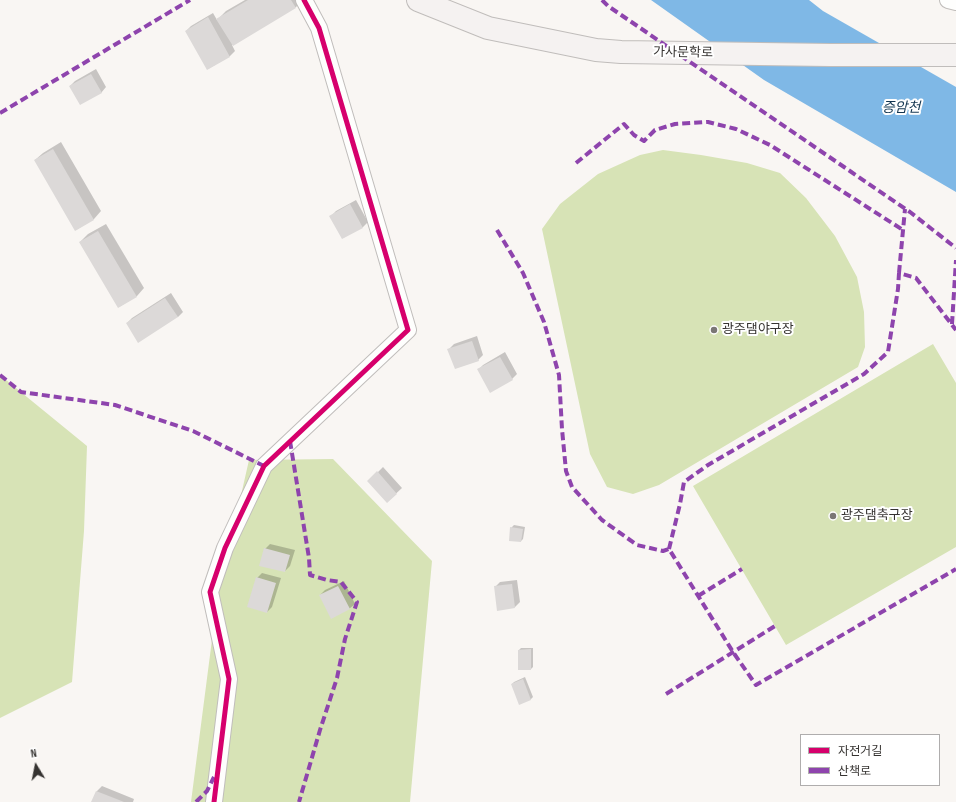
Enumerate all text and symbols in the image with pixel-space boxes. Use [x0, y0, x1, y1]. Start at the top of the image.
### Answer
street label: 가사문학로 [653, 45, 713, 61]
water label: 증암천 [882, 100, 920, 116]
place label: 광주댐야구장 [722, 322, 794, 338]
marker: 광주댐야구장 [709, 325, 719, 335]
place label: 광주댐축구장 [841, 508, 913, 524]
marker: 광주댐축구장 [828, 511, 838, 521]
legend [800, 734, 940, 786]
text: 자전거길 [838, 744, 882, 759]
north arrow [16, 746, 56, 786]
text: N [30, 747, 38, 761]
text: 산책로 [838, 764, 871, 779]

